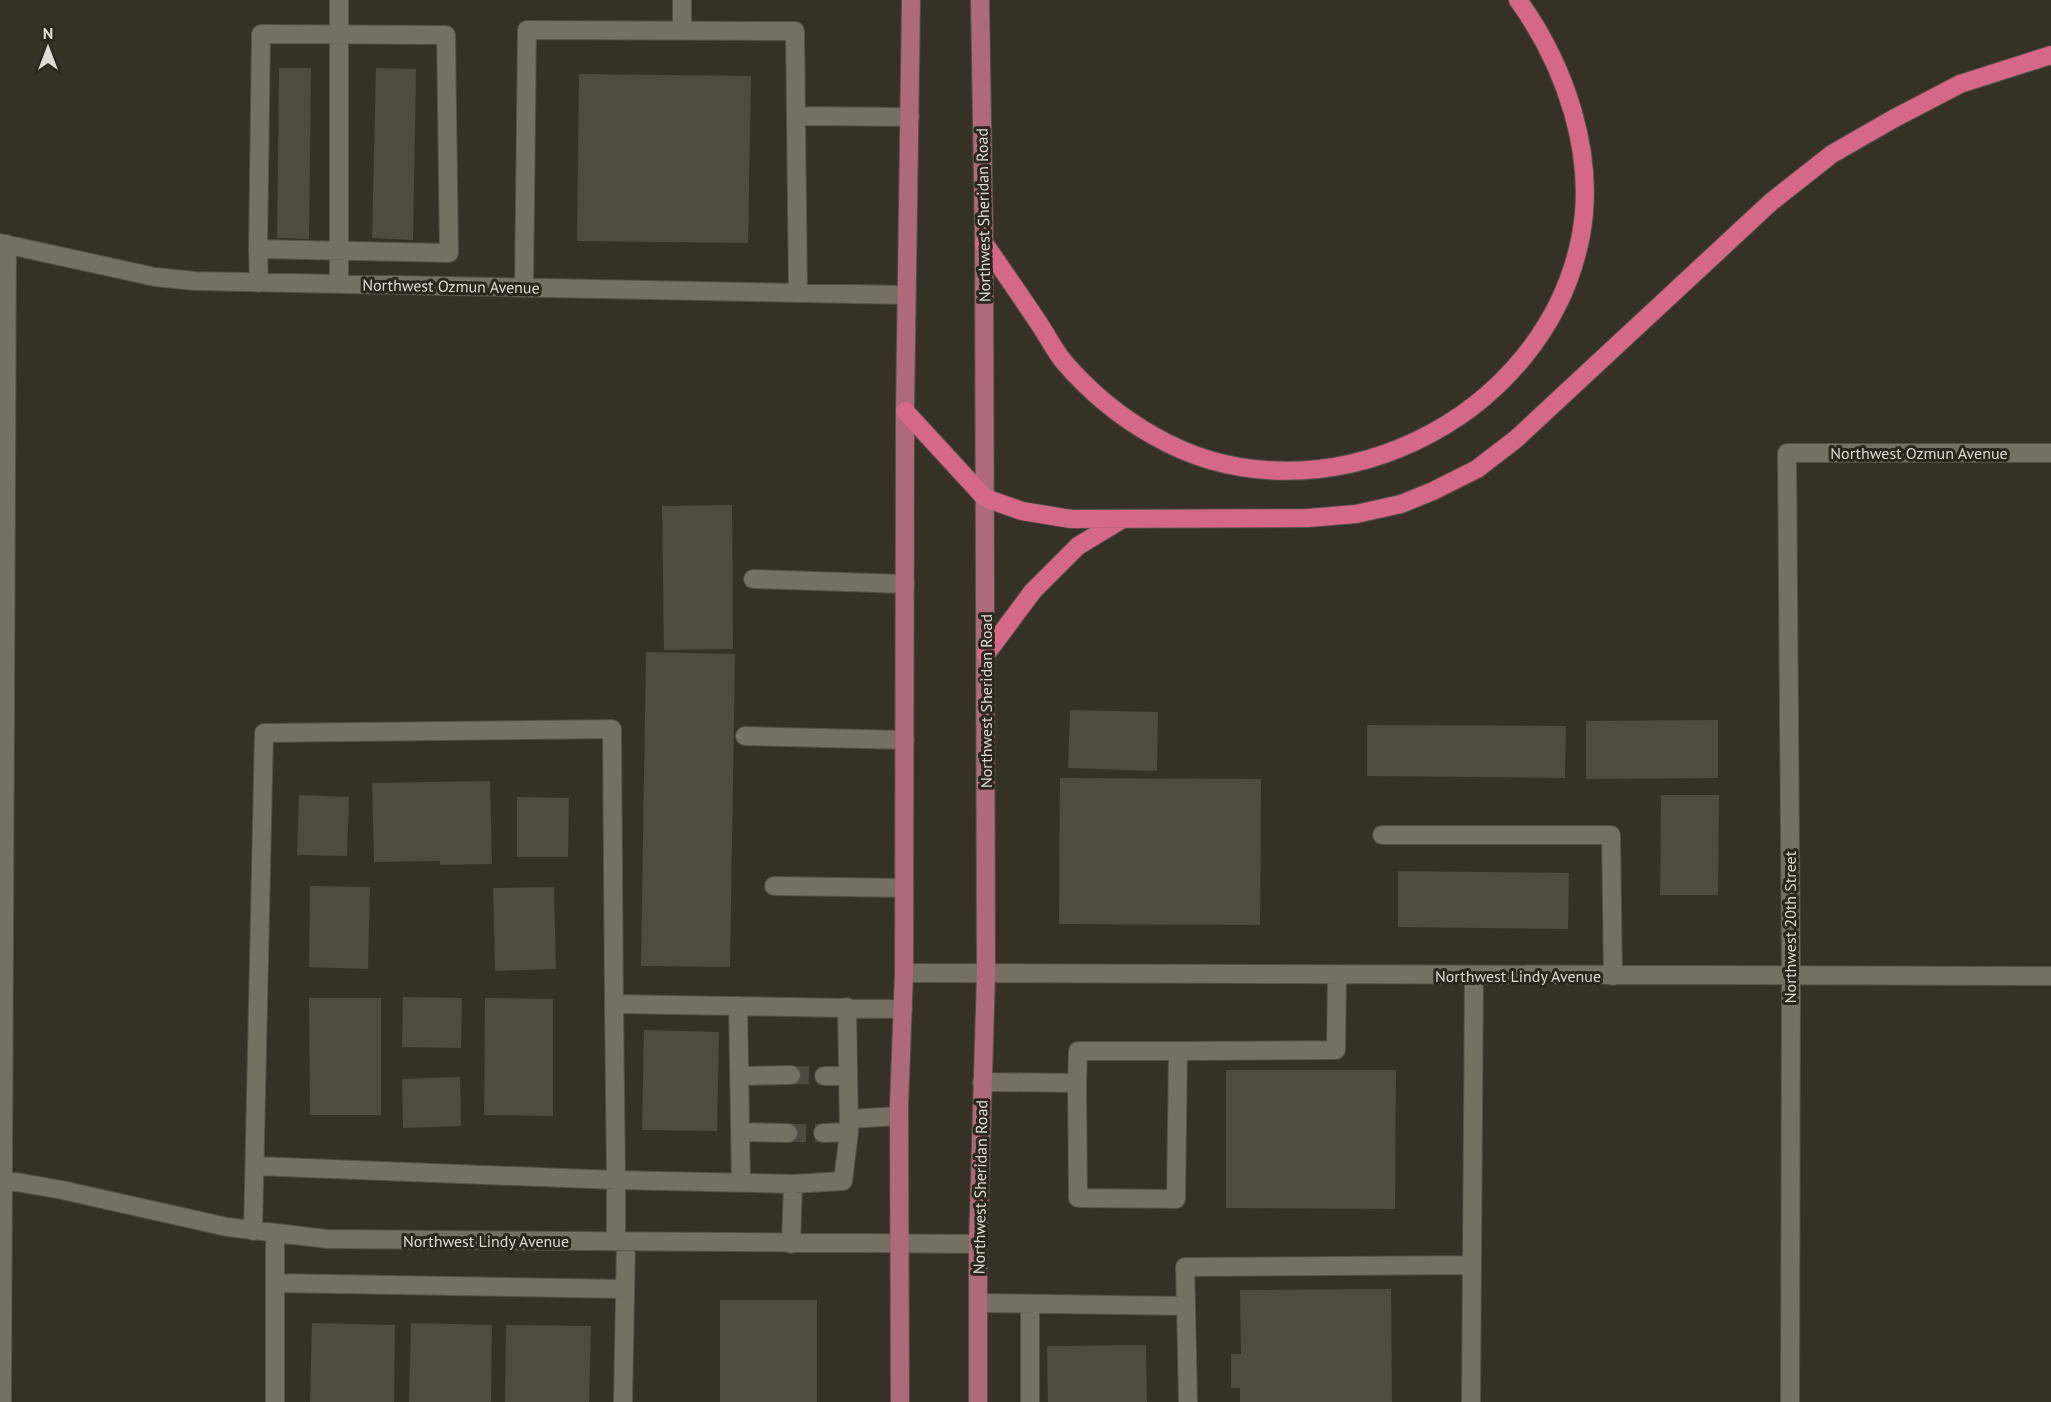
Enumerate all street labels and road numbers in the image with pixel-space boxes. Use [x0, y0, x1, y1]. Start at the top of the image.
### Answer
street label: Northwest Sheridan Road [971, 128, 995, 302]
street label: Northwest Ozmun Avenue [362, 274, 540, 298]
street label: Northwest Ozmun Avenue [1830, 443, 2008, 463]
street label: Northwest Sheridan Road [976, 614, 996, 788]
street label: Northwest 20th Street [1780, 850, 1800, 1003]
street label: Northwest Lindy Avenue [1435, 966, 1601, 986]
street label: Northwest Sheridan Road [968, 1100, 992, 1274]
street label: Northwest Lindy Avenue [403, 1231, 569, 1251]

